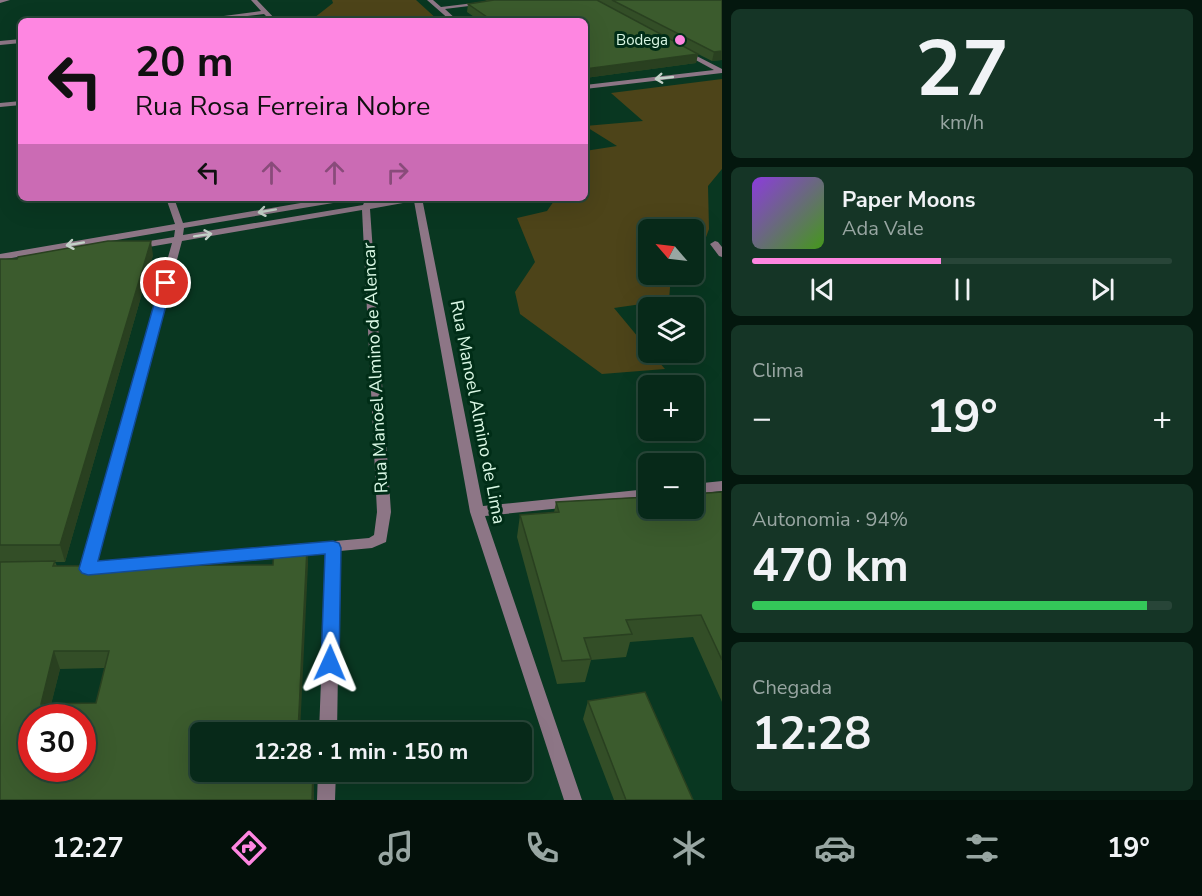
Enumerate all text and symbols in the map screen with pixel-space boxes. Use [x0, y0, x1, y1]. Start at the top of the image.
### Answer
text: 27 [915, 16, 1009, 123]
place label: Bodega [616, 30, 668, 50]
marker: Bodega [673, 33, 687, 47]
text: 20 m [135, 34, 234, 91]
icon: left [36, 42, 114, 120]
one-way arrow [654, 73, 674, 84]
text: Rua Rosa Ferreira Nobre [135, 88, 430, 125]
text: km/h [940, 109, 984, 136]
icon: left [192, 156, 225, 189]
icon: ahead [255, 156, 288, 189]
icon: ahead [318, 156, 351, 189]
icon: right [381, 156, 414, 189]
text: Paper Moons [842, 185, 976, 215]
one-way arrow [258, 206, 277, 217]
text: Ada Vale [842, 215, 924, 242]
north arrow [638, 219, 704, 285]
map controls [638, 219, 704, 519]
one-way arrow [192, 229, 212, 240]
one-way arrow [65, 239, 85, 250]
street label: Rua Manoel Almino de Alencar [356, 241, 394, 494]
pin [140, 257, 191, 308]
icon: arrive [149, 266, 182, 299]
icon: previous [806, 273, 839, 306]
icon: pause [946, 273, 979, 306]
icon: next [1086, 273, 1119, 306]
button: layers [638, 297, 704, 363]
street label: Rua Manoel Almino de Lima [445, 298, 511, 526]
text: Clima [752, 357, 804, 384]
button: + [638, 375, 704, 441]
text: 19° [926, 387, 998, 448]
text: − [752, 396, 772, 441]
text: + [1152, 396, 1172, 441]
button: − [638, 453, 704, 519]
text: Autonomia · 94% [752, 506, 908, 533]
text: 470 km [752, 536, 909, 597]
position arrow [298, 631, 362, 695]
text: Chegada [752, 674, 832, 701]
speed limit sign: 30 [18, 704, 96, 782]
text: 12:28 [752, 704, 871, 765]
text: 12:28 · 1 min · 150 m [254, 737, 468, 767]
icon: directions [228, 827, 270, 869]
icon: music [375, 827, 417, 869]
icon: phone [521, 827, 563, 869]
icon: climate [668, 827, 710, 869]
icon: car [814, 827, 856, 869]
icon: filters [961, 827, 1003, 869]
text: 12:27 [52, 830, 124, 867]
text: 19° [1107, 830, 1150, 867]

